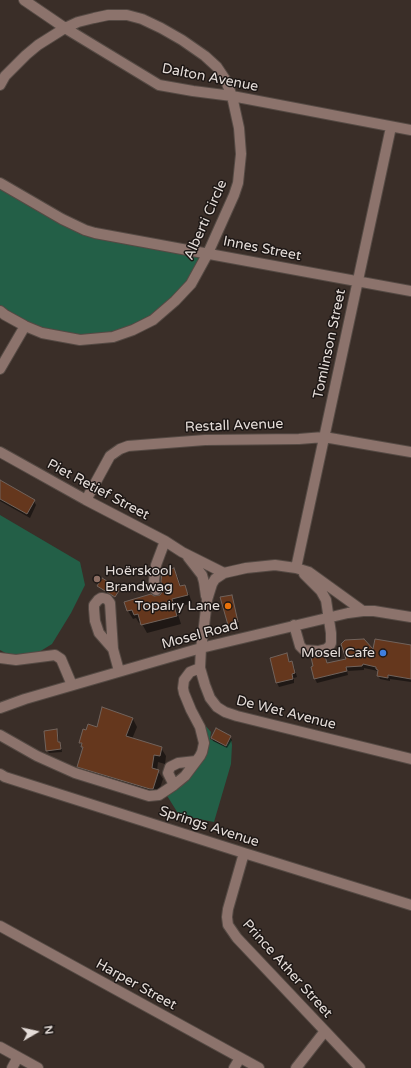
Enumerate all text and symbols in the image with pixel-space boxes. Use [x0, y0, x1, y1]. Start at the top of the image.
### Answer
street label: Dalton Avenue [160, 60, 260, 96]
street label: Alberti Circle [181, 177, 231, 263]
street label: Innes Street [222, 233, 302, 265]
street label: Tomlinson Street [310, 288, 350, 400]
street label: Restall Avenue [184, 416, 284, 436]
street label: Piet Retief Street [44, 456, 152, 524]
place label: Hoërskool Brandwag [105, 563, 173, 596]
marker: Hoërskool Brandwag [92, 574, 102, 584]
place label: Topairy Lane [135, 598, 220, 614]
marker: Topairy Lane [223, 601, 233, 611]
street label: Mosel Road [160, 617, 240, 653]
place label: Mosel Cafe [301, 645, 375, 661]
marker: Mosel Cafe [378, 648, 388, 658]
street label: De Wet Avenue [234, 692, 338, 734]
street label: Springs Avenue [157, 803, 261, 851]
street label: Prince Ather Street [238, 916, 336, 1022]
street label: Harper Street [93, 956, 179, 1014]
north arrow [16, 1012, 56, 1052]
text: N [41, 1025, 55, 1035]

